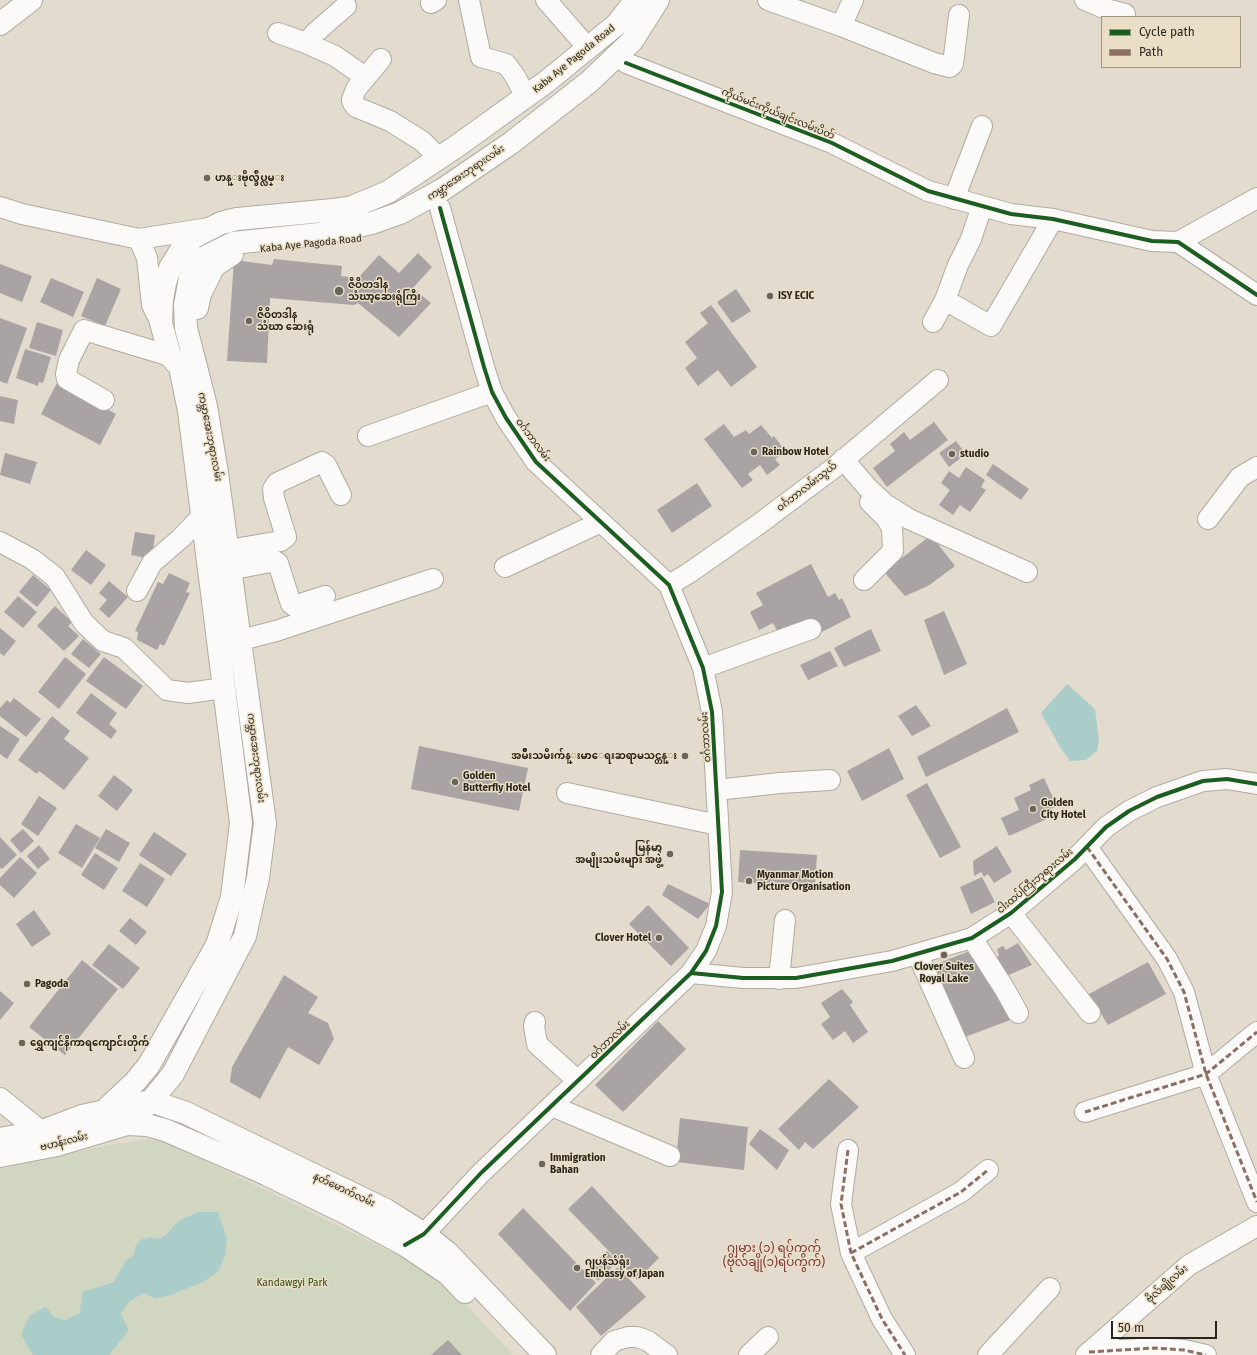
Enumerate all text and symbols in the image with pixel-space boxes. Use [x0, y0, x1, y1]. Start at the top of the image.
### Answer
legend [1101, 16, 1241, 68]
street label: Kaba Aye Pagoda Road [530, 22, 618, 96]
text: Cycle path [1139, 25, 1195, 39]
text: Path [1139, 45, 1163, 59]
street label: ကိုယ်မင်းကိုယ်ချင်းလမ်းပိတ် [720, 86, 836, 142]
street label: ကမ္ဘာအေးဘုရားလမ်း [425, 143, 507, 203]
place label: ဟန္းဗိုလ္ခ်ဳပ္လမ္း [215, 172, 284, 184]
marker: ဟန္းဗိုလ္ခ်ဳပ္လမ္း [202, 173, 212, 183]
street label: Kaba Aye Pagoda Road [259, 233, 363, 255]
place label: ဇီဝိတဒါန သံဃာ့ဆေးရုံကြီး [348, 279, 421, 302]
marker: ဇီဝိတဒါန သံဃာ့ဆေးရုံကြီး [333, 285, 345, 297]
place label: ISY ECIC [778, 290, 814, 302]
marker: ISY ECIC [765, 291, 775, 301]
place label: ဇီဝိတဒါန သံဃာ ဆေးရုံ [257, 309, 314, 332]
marker: ဇီဝိတဒါန သံဃာ ဆေးရုံ [244, 316, 254, 326]
street label: ကမ္ဘာအေးဘုရားလမ်း [195, 391, 225, 483]
street label: ဝင်္ဂဘာလမ်း [513, 416, 553, 464]
place label: Rainbow Hotel [762, 446, 828, 458]
marker: Rainbow Hotel [749, 447, 759, 457]
place label: studio [960, 448, 989, 460]
marker: studio [947, 449, 957, 459]
street label: ဝင်္ဂဘာလမ်းသွယ် [774, 460, 840, 514]
street label: ဝင်္ဂဘာလမ်း [698, 711, 714, 763]
street label: ကမ္ဘာအေးဘုရားလမ်း [245, 712, 267, 804]
place label: အမ်ိဳးသမီးက်န္းမာေရးဆရာမသင္တန္း [511, 750, 677, 762]
marker: အမ်ိဳးသမီးက်န္းမာေရးဆရာမသင္တန္း [680, 751, 690, 761]
place label: Golden Butterfly Hotel [463, 770, 530, 794]
marker: Golden Butterfly Hotel [450, 777, 460, 787]
place label: Golden City Hotel [1041, 797, 1086, 820]
marker: Golden City Hotel [1028, 804, 1038, 814]
place label: မြန်မာ့ အမျိုးသမီးများ အဖွဲ့ [575, 842, 662, 866]
street label: ငါးထပ်ကြီးဘုရားလမ်း [995, 846, 1075, 916]
marker: မြန်မာ့ အမျိုးသမီးများ အဖွဲ့ [665, 849, 675, 859]
place label: Myanmar Motion Picture Organisation [757, 869, 850, 892]
marker: Myanmar Motion Picture Organisation [744, 876, 754, 886]
place label: Clover Hotel [595, 932, 651, 944]
marker: Clover Hotel [654, 933, 664, 943]
marker: Clover Suites Royal Lake [939, 950, 949, 960]
place label: Clover Suites Royal Lake [914, 961, 974, 984]
place label: Pagoda [35, 978, 68, 990]
marker: Pagoda [22, 979, 32, 989]
street label: ဝင်္ဂဘာလမ်း [588, 1018, 632, 1062]
place label: ရွှေကျင်နိကာရကျောင်းတိုက် [30, 1037, 149, 1049]
marker: ရွှေကျင်နိကာရကျောင်းတိုက် [17, 1038, 27, 1048]
street label: ဗဟန်းလမ်း [39, 1130, 89, 1154]
place label: Immigration Bahan [550, 1152, 606, 1176]
marker: Immigration Bahan [537, 1159, 547, 1169]
street label: နတ်မောက်လမ်း [311, 1170, 377, 1210]
district label: ဂျမား (၁) ရပ်ကွက် (ဗိုလ်ချို(၁)ရပ်ကွက်) [723, 1242, 825, 1270]
place label: ဂျပန်သံရုံး Embassy of Japan [585, 1256, 664, 1280]
marker: ဂျပန်သံရုံး Embassy of Japan [572, 1263, 582, 1273]
street label: ဗိုလ်ချိုလမ်း [1144, 1263, 1190, 1305]
park label: Kandawgyi Park [257, 1277, 327, 1289]
scale bar [1113, 1313, 1219, 1339]
text: 50 m [1118, 1321, 1144, 1335]

